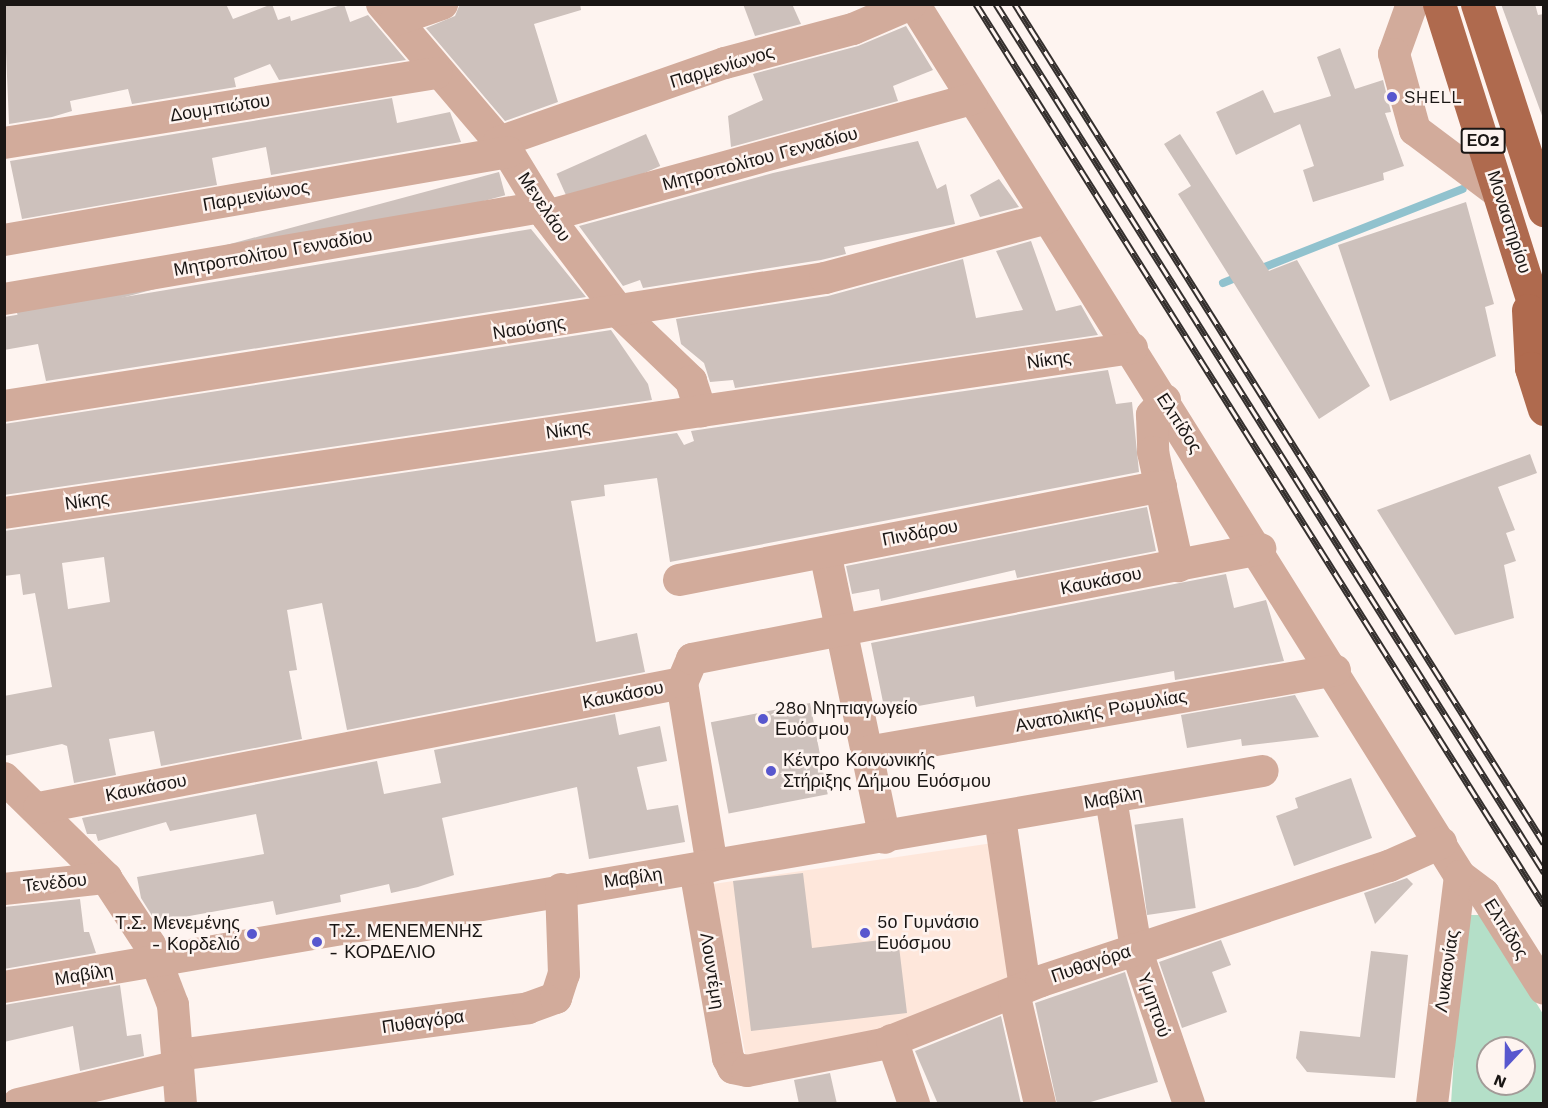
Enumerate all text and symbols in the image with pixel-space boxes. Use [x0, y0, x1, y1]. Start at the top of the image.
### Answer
street label: Παρμενίωνος [667, 41, 777, 93]
place label: SHELL [1404, 86, 1462, 108]
street label: Δουμπιώτου [169, 89, 271, 127]
marker: SHELL [1385, 90, 1399, 104]
street label: Μητροπολίτου Γενναδίου [660, 123, 860, 195]
road number: ΕΟ2 [1460, 128, 1506, 154]
street label: Μενελάου [513, 168, 575, 246]
street label: Μοναστηρίου [1482, 168, 1536, 276]
street label: Παρμενίωνος [201, 176, 311, 216]
street label: Μητροπολίτου Γενναδίου [172, 225, 374, 281]
street label: Ναούσης [491, 312, 567, 344]
street label: Νίκης [1025, 346, 1073, 374]
street label: Ελπίδος [1152, 389, 1206, 457]
street label: Νίκης [544, 416, 592, 444]
street label: Νίκης [63, 487, 111, 515]
street label: Πινδάρου [880, 515, 960, 551]
street label: Καυκάσου [1059, 563, 1143, 599]
street label: Καυκάσου [581, 677, 665, 713]
street label: Ανατολικής Ρωμυλίας [1014, 685, 1188, 737]
place label: 28ο Νηπιαγωγείο Ευόσμου [775, 698, 917, 740]
marker: 28ο Νηπιαγωγείο Ευόσμου [756, 712, 770, 726]
place label: Κέντρο Κοινωνικής Στήριξης Δήμου Ευόσμου [783, 750, 991, 792]
marker: Κέντρο Κοινωνικής Στήριξης Δήμου Ευόσμου [764, 764, 778, 778]
street label: Καυκάσου [104, 770, 188, 806]
street label: Μαβίλη [1082, 782, 1144, 814]
street label: Μαβίλη [602, 863, 664, 893]
street label: Τενέδου [22, 869, 88, 897]
street label: Ελπίδος [1479, 895, 1533, 963]
place label: 5ο Γυμνάσιο Ευόσμου [877, 912, 979, 954]
place label: Τ.Σ. Μενεμένης - Κορδελιό [115, 913, 240, 956]
place label: Τ.Σ. ΜΕΝΕΜΕΝΗΣ - ΚΟΡΔΕΛΙΟ [329, 921, 483, 964]
marker: 5ο Γυμνάσιο Ευόσμου [858, 926, 872, 940]
marker: Τ.Σ. Μενεμένης - Κορδελιό [245, 927, 259, 941]
street label: Λυκαονίας [1431, 928, 1463, 1014]
street label: Λουντέμη [695, 931, 729, 1011]
marker: Τ.Σ. ΜΕΝΕΜΕΝΗΣ - ΚΟΡΔΕΛΙΟ [310, 935, 324, 949]
street label: Πυθαγόρα [1048, 940, 1134, 988]
street label: Μαβίλη [53, 960, 115, 990]
street label: Υμηττού [1133, 970, 1175, 1040]
street label: Πυθαγόρα [380, 1006, 466, 1038]
north arrow [1476, 1036, 1536, 1096]
text: N [1491, 1070, 1509, 1092]

